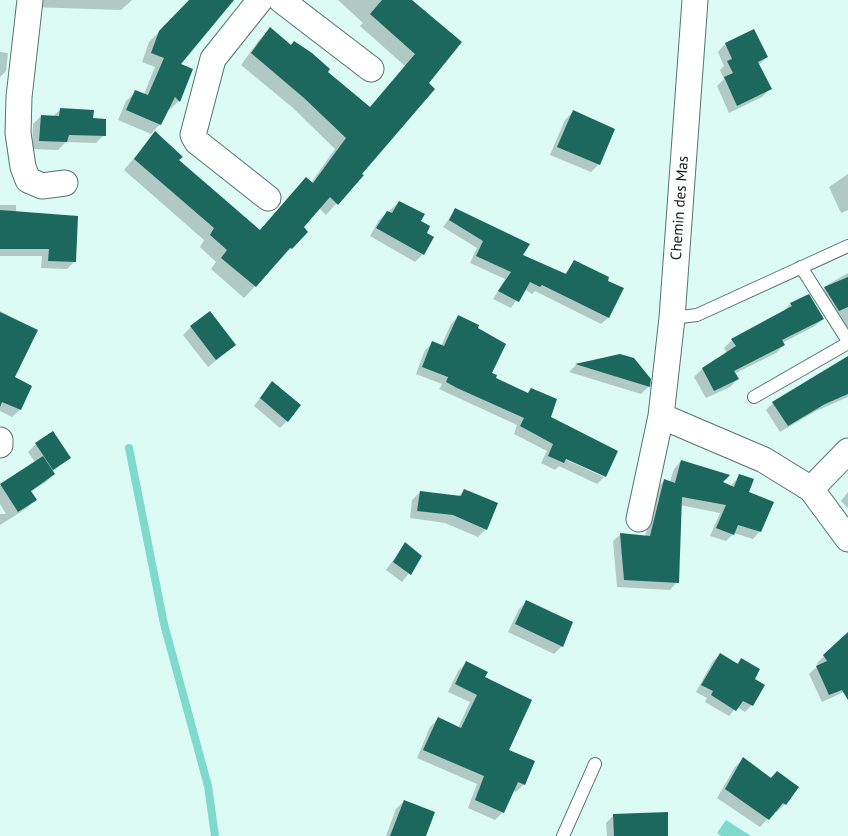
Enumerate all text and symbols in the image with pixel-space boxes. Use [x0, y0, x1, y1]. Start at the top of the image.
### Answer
street label: Chemin des Mas [667, 155, 693, 261]

